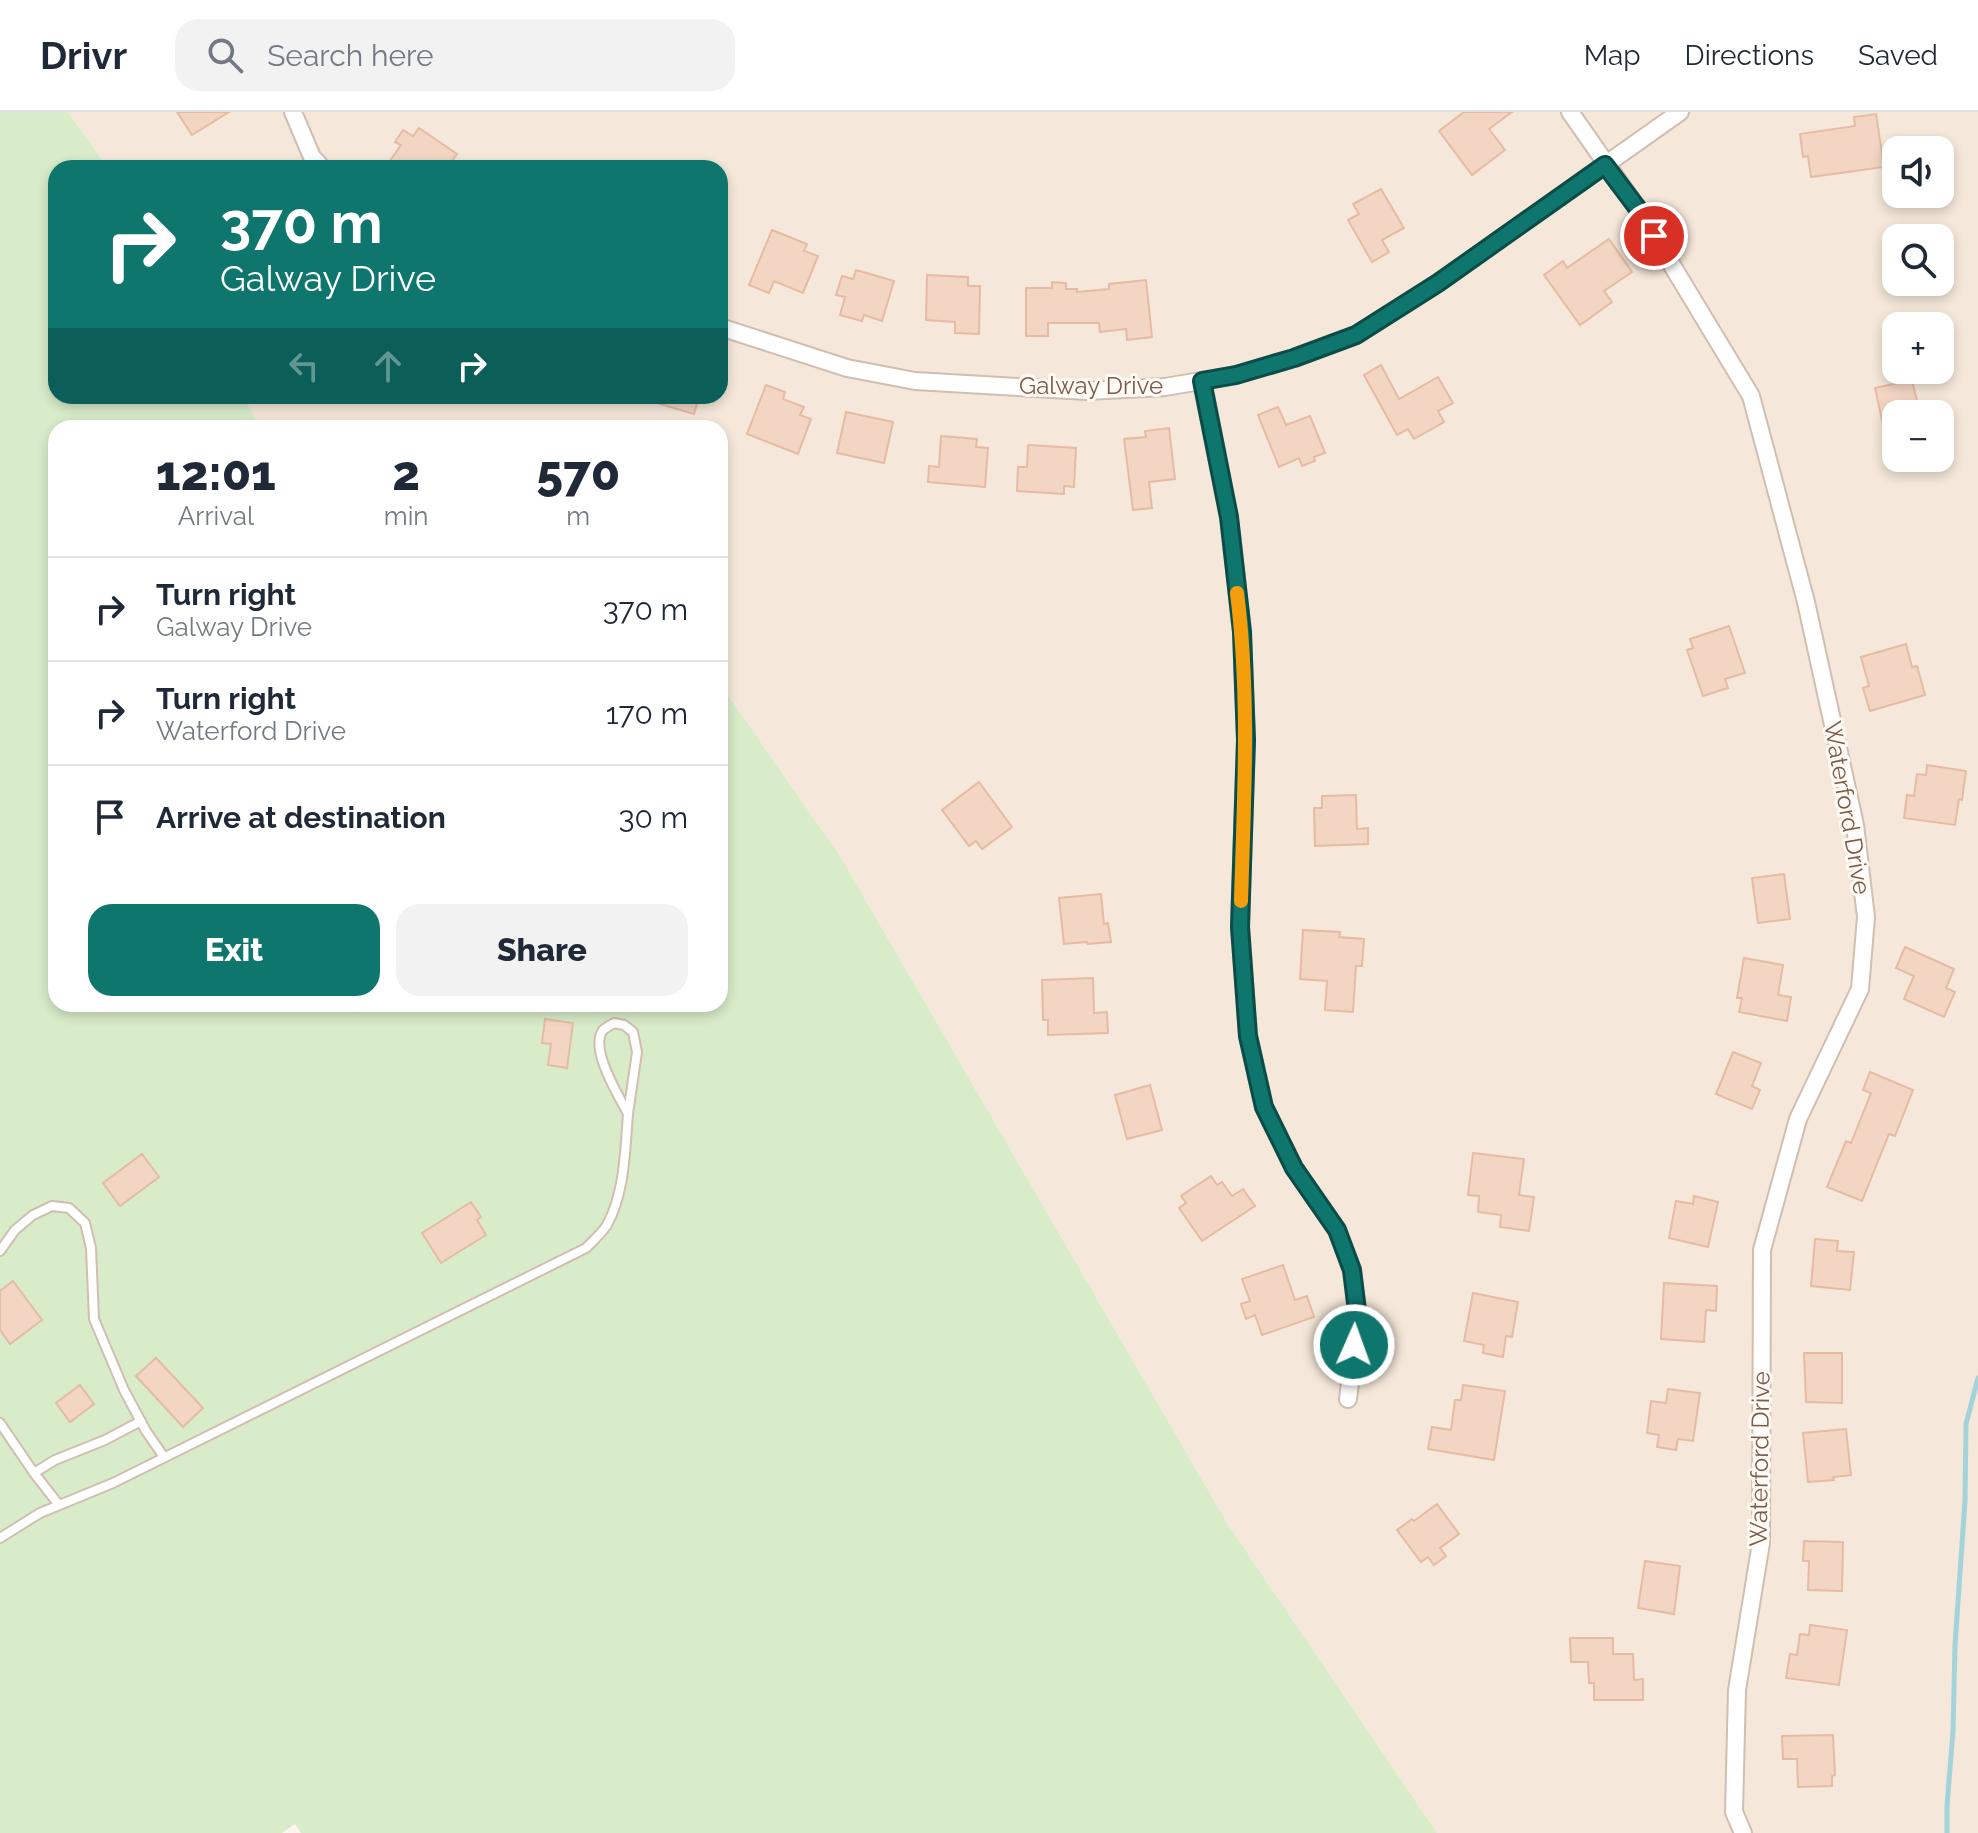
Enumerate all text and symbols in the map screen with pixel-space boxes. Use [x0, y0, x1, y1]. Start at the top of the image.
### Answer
search box [175, 19, 735, 91]
text: Drivr [40, 33, 127, 78]
icon: search [203, 33, 247, 77]
text: Search here [267, 38, 434, 73]
text: Map [1584, 39, 1641, 72]
text: Directions [1685, 39, 1814, 72]
text: Saved [1858, 39, 1938, 72]
map controls [1882, 136, 1954, 472]
button: sound [1882, 136, 1954, 208]
text: 370 m [220, 190, 383, 256]
icon: right [88, 192, 192, 296]
pin [1620, 202, 1688, 270]
icon: arrive [1632, 214, 1676, 258]
button: search [1882, 224, 1954, 296]
text: Galway Drive [220, 257, 436, 299]
button: + [1882, 312, 1954, 384]
icon: left [282, 344, 326, 388]
icon: ahead [366, 344, 410, 388]
icon: right [450, 344, 494, 388]
street label: Galway Drive [1019, 371, 1163, 400]
button: − [1882, 400, 1954, 472]
text: 12:01 [156, 445, 276, 501]
text: 2 [392, 445, 420, 501]
text: 570 [536, 445, 620, 501]
text: Arrival [178, 501, 254, 531]
text: min [384, 501, 429, 531]
text: m [566, 501, 590, 531]
text: Turn right [156, 577, 296, 612]
icon: right [88, 587, 132, 631]
text: 370 m [603, 592, 688, 627]
text: Galway Drive [156, 612, 312, 642]
text: Turn right [156, 681, 296, 716]
icon: right [88, 691, 132, 735]
text: 170 m [606, 696, 688, 731]
text: Waterford Drive [156, 716, 346, 746]
street label: Waterford Drive [1818, 719, 1877, 897]
icon: arrive [88, 795, 132, 839]
text: Arrive at destination [156, 800, 446, 835]
text: 30 m [618, 800, 688, 835]
button: Exit [88, 904, 380, 996]
button: Share [396, 904, 688, 996]
position arrow [1312, 1303, 1396, 1387]
street label: Waterford Drive [1743, 1371, 1776, 1547]

